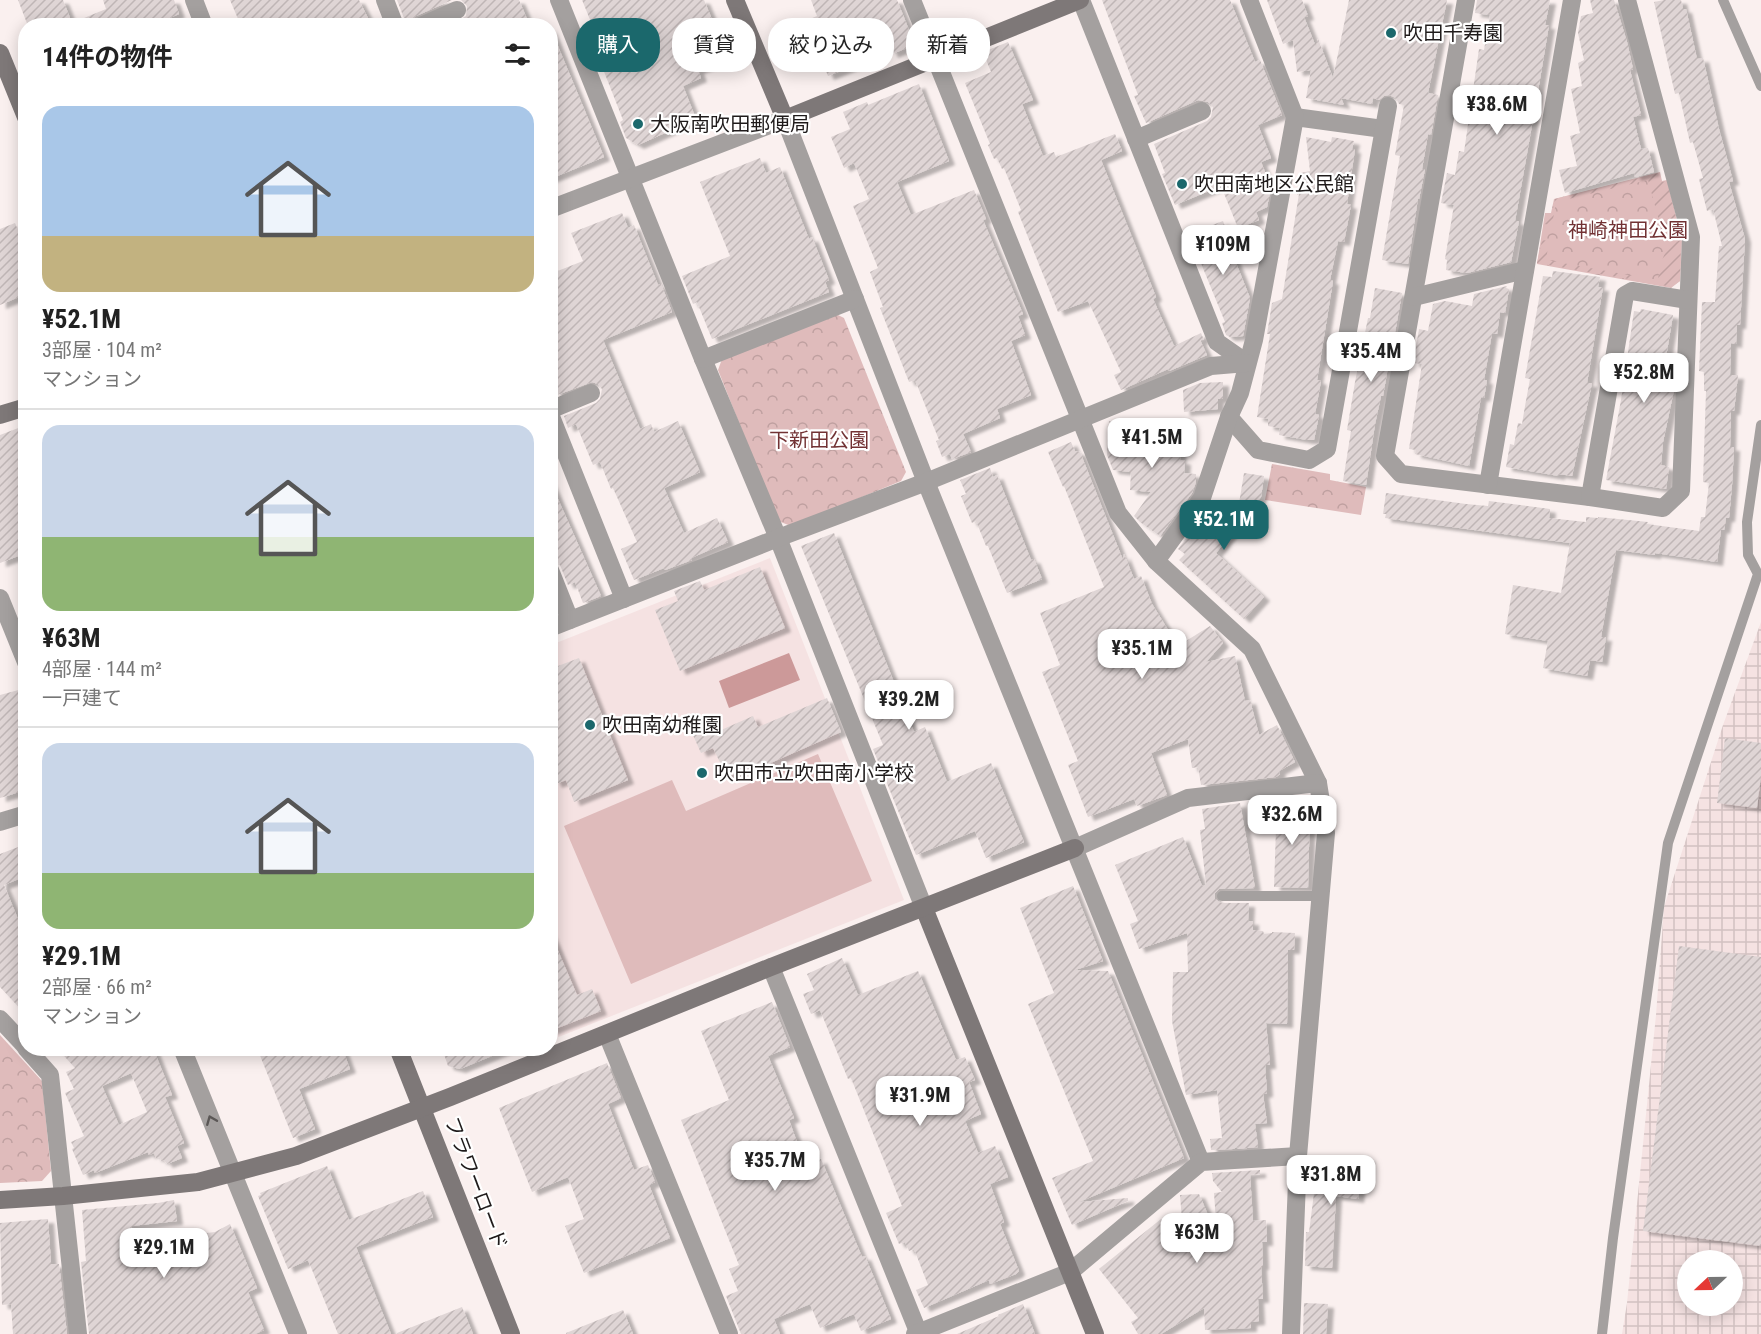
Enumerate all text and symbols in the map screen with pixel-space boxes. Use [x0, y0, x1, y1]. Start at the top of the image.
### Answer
chip: 購入 [576, 18, 660, 72]
chip: 賃貸 [672, 18, 756, 72]
chip: 絞り込み [768, 18, 894, 72]
chip: 新着 [906, 18, 990, 72]
place label: 吹田千寿園 [1403, 21, 1503, 45]
marker: 吹田千寿園 [1384, 26, 1398, 40]
icon: filters [501, 38, 534, 71]
text: 14件の物件 [42, 42, 172, 72]
pin: ¥38.6M [1448, 85, 1546, 136]
text: ¥38.6M [1467, 92, 1527, 116]
place label: 大阪南吹田郵便局 [650, 112, 810, 136]
marker: 大阪南吹田郵便局 [631, 117, 645, 131]
icon: home [234, 145, 342, 253]
place label: 吹田南地区公民館 [1194, 172, 1354, 196]
marker: 吹田南地区公民館 [1175, 177, 1189, 191]
park label: 神崎神田公園 [1568, 218, 1688, 242]
pin: ¥109M [1181, 225, 1265, 276]
text: ¥109M [1196, 232, 1251, 256]
text: ¥52.1M [42, 304, 121, 334]
pin: ¥35.4M [1322, 332, 1420, 383]
text: 3部屋 · 104 m² [42, 338, 162, 362]
text: ¥35.4M [1341, 339, 1401, 363]
pin: ¥52.8M [1595, 353, 1693, 404]
text: ¥52.8M [1614, 360, 1674, 384]
text: マンション [42, 367, 142, 391]
pin: ¥41.5M [1103, 418, 1201, 469]
text: ¥41.5M [1122, 425, 1182, 449]
park label: 下新田公園 [769, 428, 869, 452]
icon: home [234, 464, 342, 572]
pin: ¥52.1M [1175, 500, 1273, 551]
text: ¥52.1M [1194, 507, 1254, 531]
text: ¥63M [42, 623, 100, 653]
pin: ¥35.1M [1093, 629, 1191, 680]
text: ¥35.1M [1112, 636, 1172, 660]
text: 4部屋 · 144 m² [42, 657, 162, 681]
pin: ¥39.2M [860, 680, 958, 731]
text: 一戸建て [42, 686, 122, 710]
text: ¥39.2M [879, 687, 939, 711]
place label: 吹田南幼稚園 [602, 713, 722, 737]
marker: 吹田南幼稚園 [583, 718, 597, 732]
place label: 吹田市立吹田南小学校 [714, 761, 914, 785]
marker: 吹田市立吹田南小学校 [695, 766, 709, 780]
icon: home [234, 782, 342, 890]
pin: ¥32.6M [1243, 795, 1341, 846]
text: ¥32.6M [1262, 802, 1322, 826]
text: ¥29.1M [42, 941, 121, 971]
text: 2部屋 · 66 m² [42, 975, 152, 999]
text: マンション [42, 1004, 142, 1028]
pin: ¥31.9M [871, 1076, 969, 1127]
text: ¥31.9M [890, 1083, 950, 1107]
street label: フラワーロード [440, 1113, 512, 1253]
one-way arrow [206, 1115, 218, 1126]
pin: ¥35.7M [726, 1141, 824, 1192]
text: ¥35.7M [745, 1148, 805, 1172]
pin: ¥31.8M [1282, 1155, 1380, 1206]
text: ¥31.8M [1301, 1162, 1361, 1186]
pin: ¥63M [1161, 1213, 1233, 1264]
text: ¥63M [1175, 1220, 1219, 1244]
pin: ¥29.1M [115, 1228, 213, 1279]
text: ¥29.1M [134, 1235, 194, 1259]
north arrow [1677, 1250, 1743, 1316]
map controls [1677, 1250, 1743, 1316]

